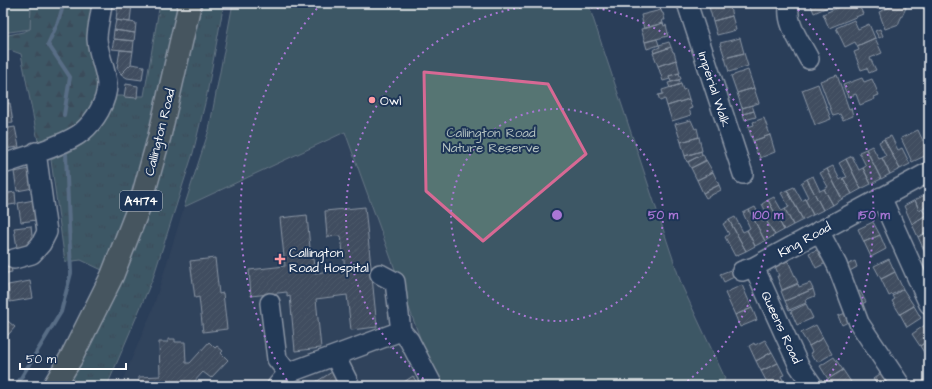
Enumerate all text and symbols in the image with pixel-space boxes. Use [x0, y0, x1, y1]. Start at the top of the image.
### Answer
street label: Imperial Walk [693, 49, 735, 129]
street label: Callington Road [140, 86, 181, 178]
place label: Owl [380, 92, 401, 110]
marker: Owl [367, 95, 377, 105]
park label: Callington Road Nature Reserve [443, 124, 539, 157]
road number: A4174 [120, 191, 162, 211]
text: 50 m [648, 207, 679, 224]
text: 100 m [753, 207, 784, 224]
text: 150 m [858, 207, 891, 224]
centre of rings [550, 208, 564, 222]
street label: King Road [775, 218, 835, 263]
place label: Callington Road Hospital [289, 244, 369, 277]
marker: Callington Road Hospital [274, 253, 286, 265]
street label: Queens Road [756, 288, 806, 367]
scale bar [20, 345, 126, 371]
text: 50 m [26, 351, 57, 368]

